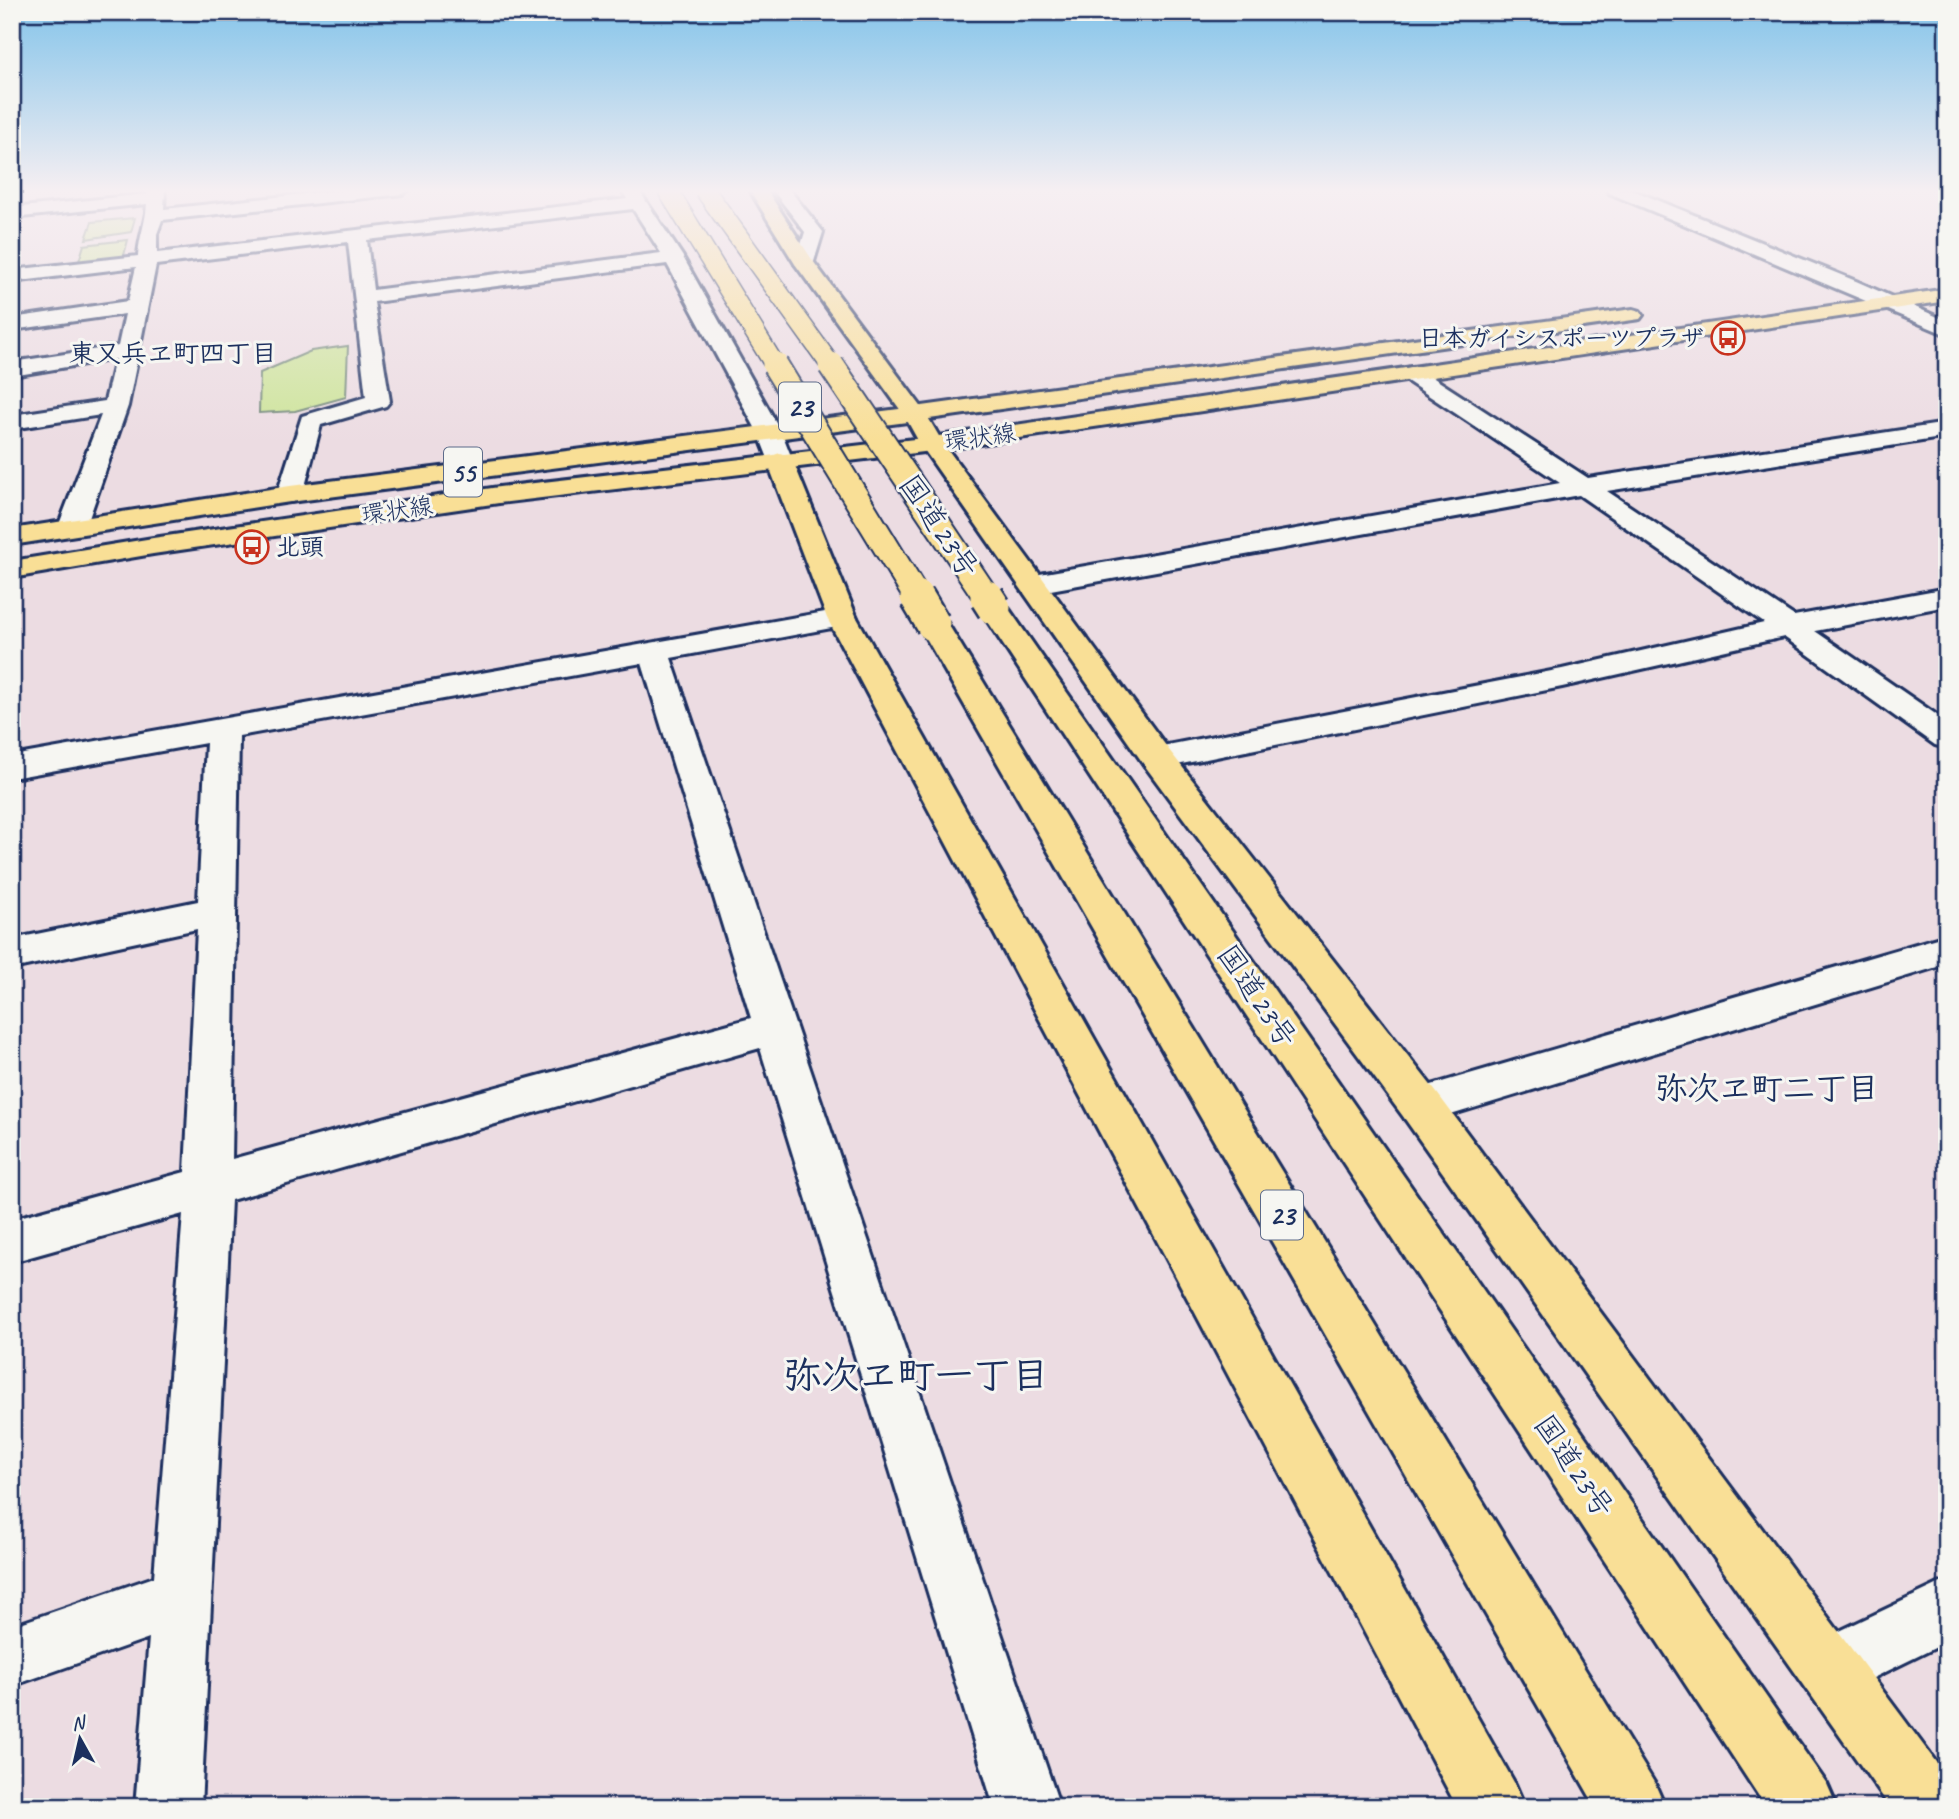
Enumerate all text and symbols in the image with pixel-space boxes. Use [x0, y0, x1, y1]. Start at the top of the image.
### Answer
bus stop icon: 日本ガイシスポーツプラザ [1709, 319, 1747, 357]
place label: 日本ガイシスポーツプラザ [1418, 323, 1704, 353]
district label: 東又兵ヱ町四丁目 [69, 337, 277, 370]
road number: 23 [779, 382, 821, 432]
street label: 環状線 [942, 417, 1018, 457]
road number: 55 [444, 448, 482, 496]
street label: 国道23号 [891, 467, 987, 585]
street label: 環状線 [359, 490, 435, 530]
bus stop icon: 北頭 [233, 528, 271, 566]
place label: 北頭 [276, 532, 324, 562]
street label: 国道23号 [1209, 937, 1305, 1055]
district label: 弥次ヱ町二丁目 [1655, 1068, 1879, 1109]
road number: 23 [1261, 1190, 1303, 1240]
district label: 弥次ヱ町一丁目 [783, 1352, 1049, 1399]
street label: 国道23号 [1526, 1407, 1622, 1525]
north arrow [46, 1703, 116, 1773]
text: N [70, 1710, 88, 1736]

